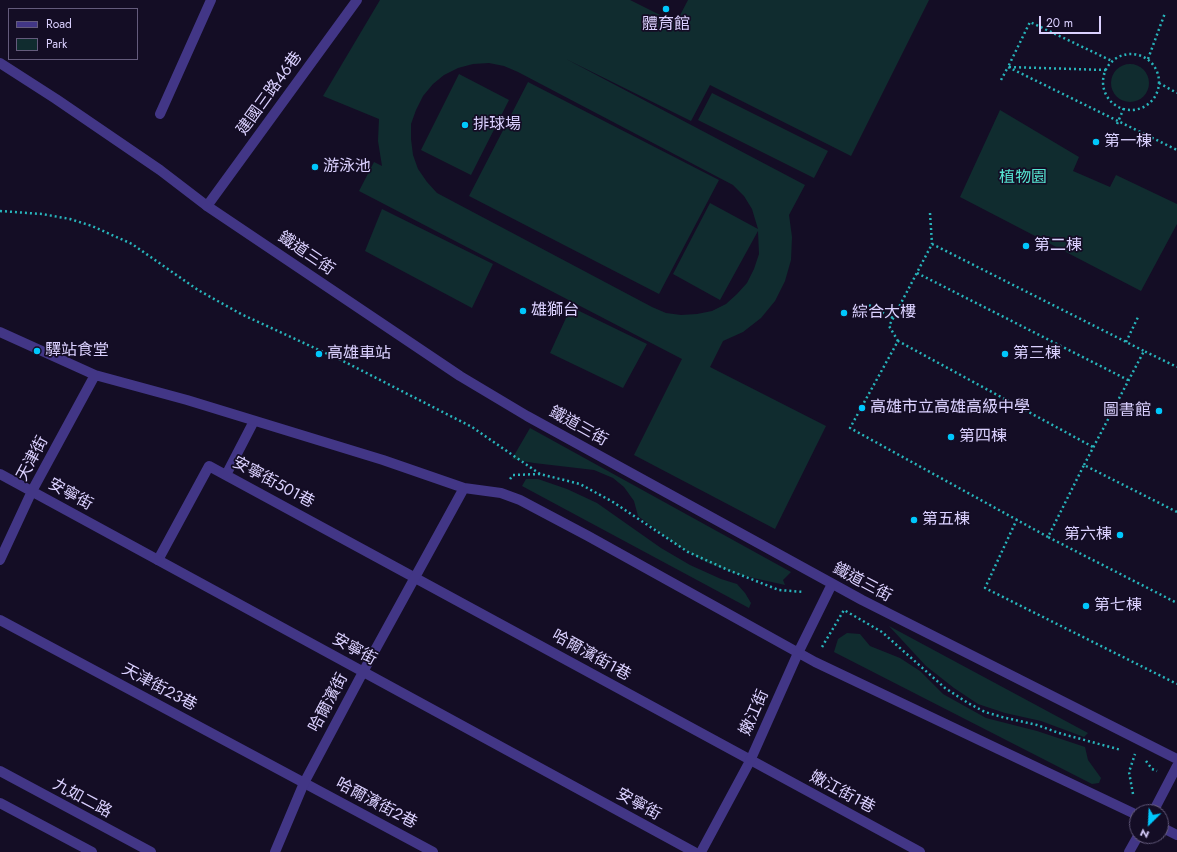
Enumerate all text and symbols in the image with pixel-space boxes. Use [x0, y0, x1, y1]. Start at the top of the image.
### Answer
marker: 體育館 [661, 4, 671, 14]
legend [8, 8, 138, 60]
scale bar [1041, 8, 1103, 34]
text: 20 m [1046, 14, 1073, 32]
text: Road [46, 15, 72, 33]
place label: 體育館 [642, 15, 690, 35]
text: Park [46, 35, 67, 53]
street label: 建國三路46巷 [233, 48, 307, 140]
place label: 排球場 [473, 115, 521, 135]
marker: 排球場 [460, 120, 470, 130]
place label: 第一棟 [1104, 132, 1152, 152]
marker: 第一棟 [1091, 137, 1101, 147]
place label: 游泳池 [323, 157, 371, 177]
marker: 游泳池 [310, 162, 320, 172]
park label: 植物園 [999, 168, 1047, 188]
street label: 鐵道三街 [274, 228, 338, 280]
place label: 第二棟 [1034, 236, 1082, 256]
marker: 第二棟 [1021, 241, 1031, 251]
place label: 雄獅台 [531, 301, 579, 321]
place label: 綜合大樓 [852, 303, 916, 323]
marker: 雄獅台 [518, 306, 528, 316]
marker: 綜合大樓 [839, 308, 849, 318]
place label: 驛站食堂 [45, 341, 109, 361]
place label: 高雄車站 [327, 344, 391, 364]
place label: 第三棟 [1013, 344, 1061, 364]
marker: 驛站食堂 [32, 346, 42, 356]
marker: 高雄車站 [314, 349, 324, 359]
marker: 第三棟 [1000, 349, 1010, 359]
place label: 高雄市立高雄高級中學 [870, 398, 1030, 418]
place label: 圖書館 [1103, 401, 1151, 421]
street label: 鐵道三街 [545, 403, 611, 451]
marker: 高雄市立高雄高級中學 [857, 403, 867, 413]
marker: 圖書館 [1154, 406, 1164, 416]
place label: 第四棟 [959, 427, 1007, 447]
marker: 第四棟 [946, 432, 956, 442]
street label: 天津街 [13, 433, 53, 485]
street label: 安寧街501巷 [229, 453, 317, 513]
street label: 安寧街 [44, 475, 96, 515]
place label: 第五棟 [922, 510, 970, 530]
marker: 第五棟 [909, 515, 919, 525]
place label: 第六棟 [1064, 525, 1112, 545]
marker: 第六棟 [1115, 530, 1125, 540]
street label: 鐵道三街 [829, 560, 895, 606]
place label: 第七棟 [1094, 596, 1142, 616]
marker: 第七棟 [1081, 601, 1091, 611]
street label: 哈爾濱街1巷 [548, 626, 634, 686]
street label: 安寧街 [328, 630, 380, 670]
street label: 天津街23巷 [118, 660, 200, 716]
street label: 哈爾濱街 [306, 670, 352, 736]
street label: 嫩江街 [736, 687, 774, 739]
street label: 嫩江街1巷 [806, 768, 878, 818]
street label: 哈爾濱街2巷 [332, 775, 420, 833]
street label: 九如二路 [49, 776, 115, 822]
street label: 安寧街 [612, 785, 664, 825]
north arrow [1129, 804, 1169, 844]
text: N [1137, 825, 1152, 843]

